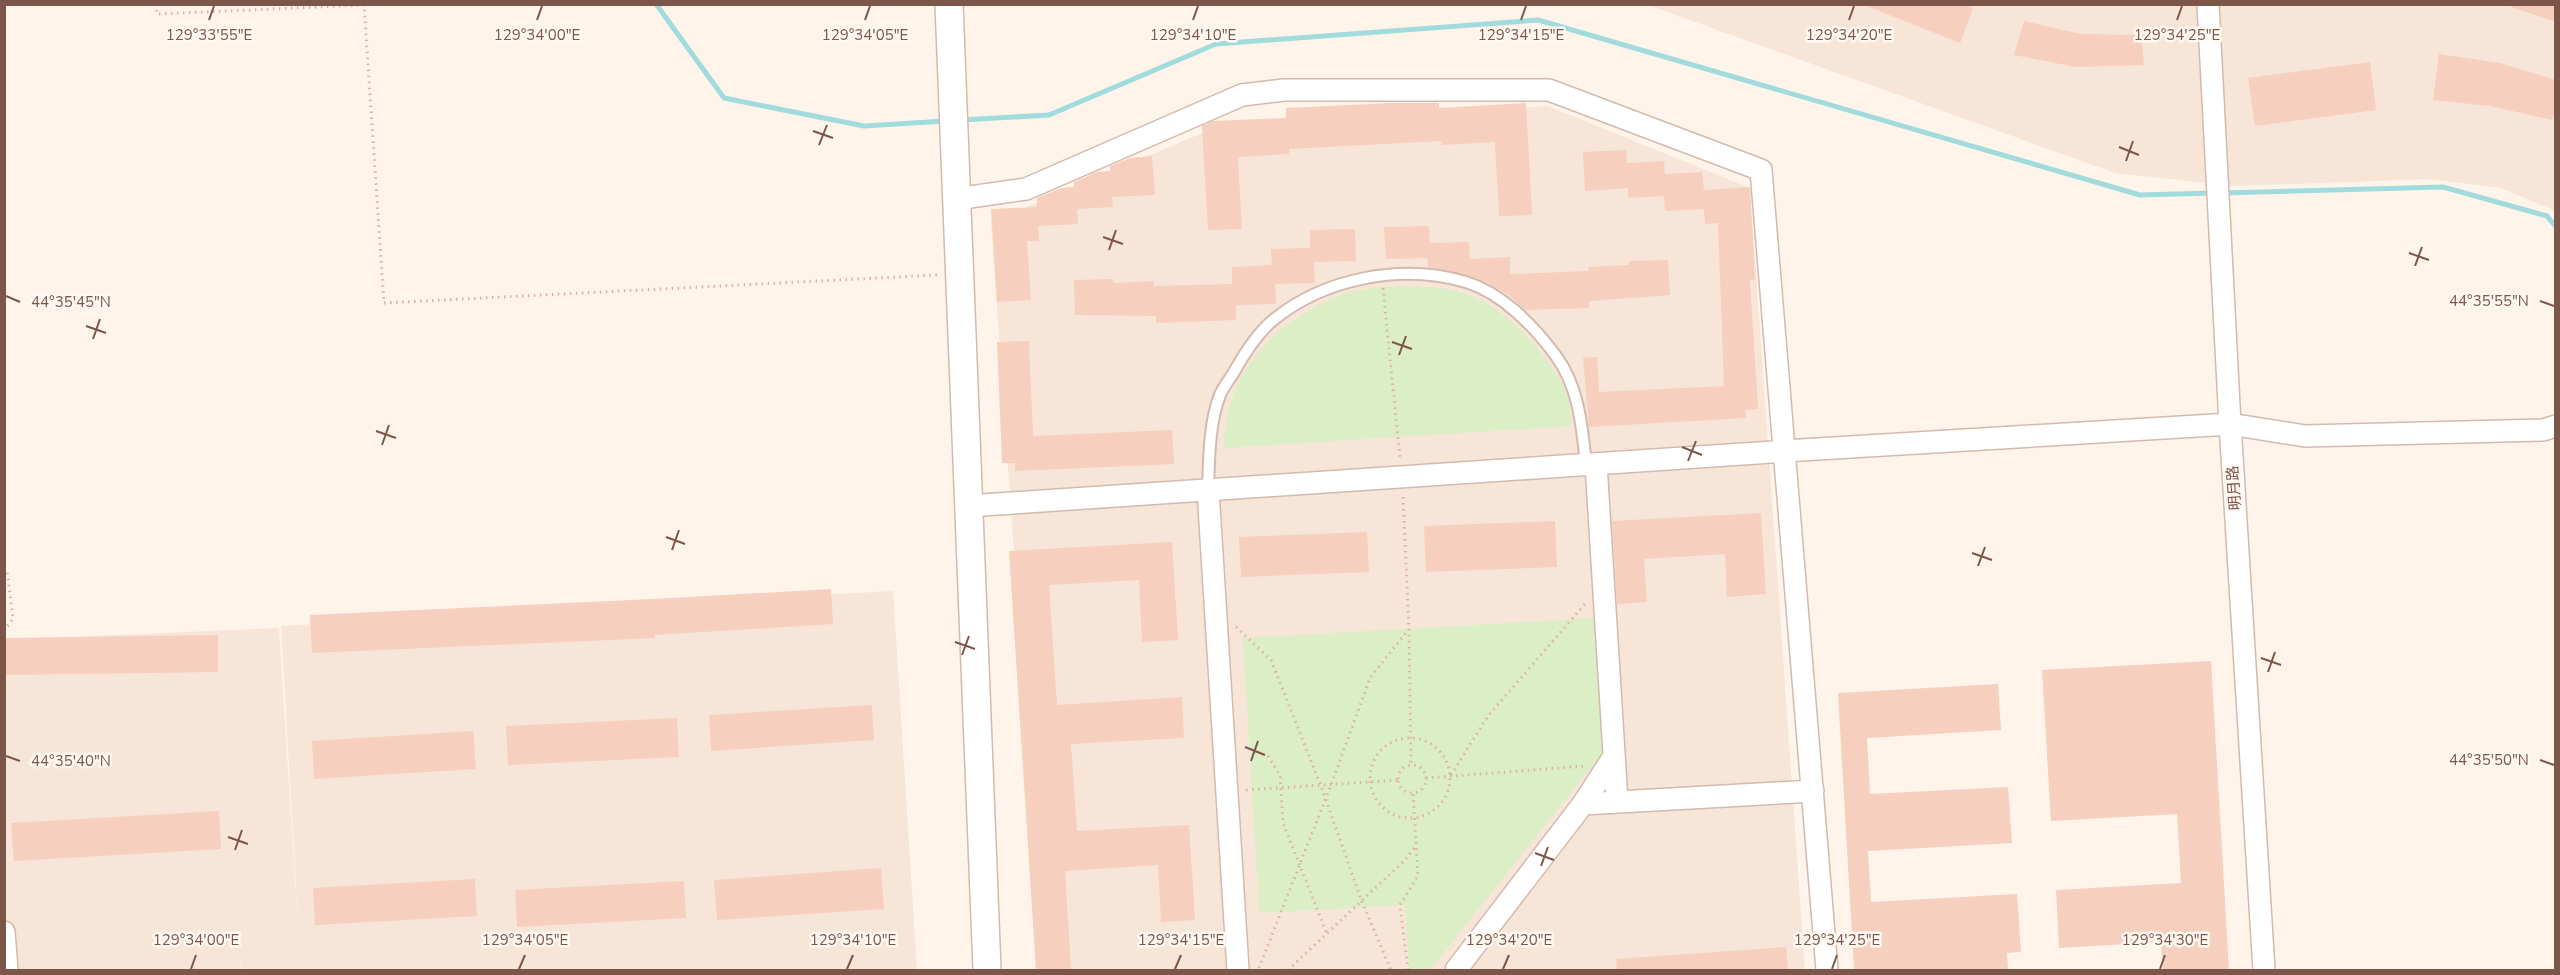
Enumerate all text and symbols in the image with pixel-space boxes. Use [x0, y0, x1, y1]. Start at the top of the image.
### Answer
text: 129°33'55"E [166, 25, 252, 45]
text: 129°34'00"E [494, 25, 580, 45]
text: 129°34'05"E [822, 25, 908, 45]
text: 129°34'10"E [1150, 25, 1236, 45]
text: 129°34'15"E [1478, 25, 1564, 45]
text: 129°34'20"E [1806, 25, 1892, 45]
text: 129°34'25"E [2134, 25, 2220, 45]
text: 44°35'55"N [2449, 291, 2529, 311]
text: 44°35'45"N [31, 292, 111, 312]
street label: 明月路 [2222, 465, 2246, 511]
text: 44°35'50"N [2449, 750, 2529, 770]
text: 44°35'40"N [31, 751, 111, 771]
text: 129°34'00"E [153, 930, 239, 950]
text: 129°34'05"E [482, 930, 568, 950]
text: 129°34'10"E [810, 930, 896, 950]
text: 129°34'15"E [1138, 930, 1224, 950]
text: 129°34'20"E [1466, 930, 1552, 950]
text: 129°34'25"E [1794, 930, 1880, 950]
text: 129°34'30"E [2122, 930, 2208, 950]

